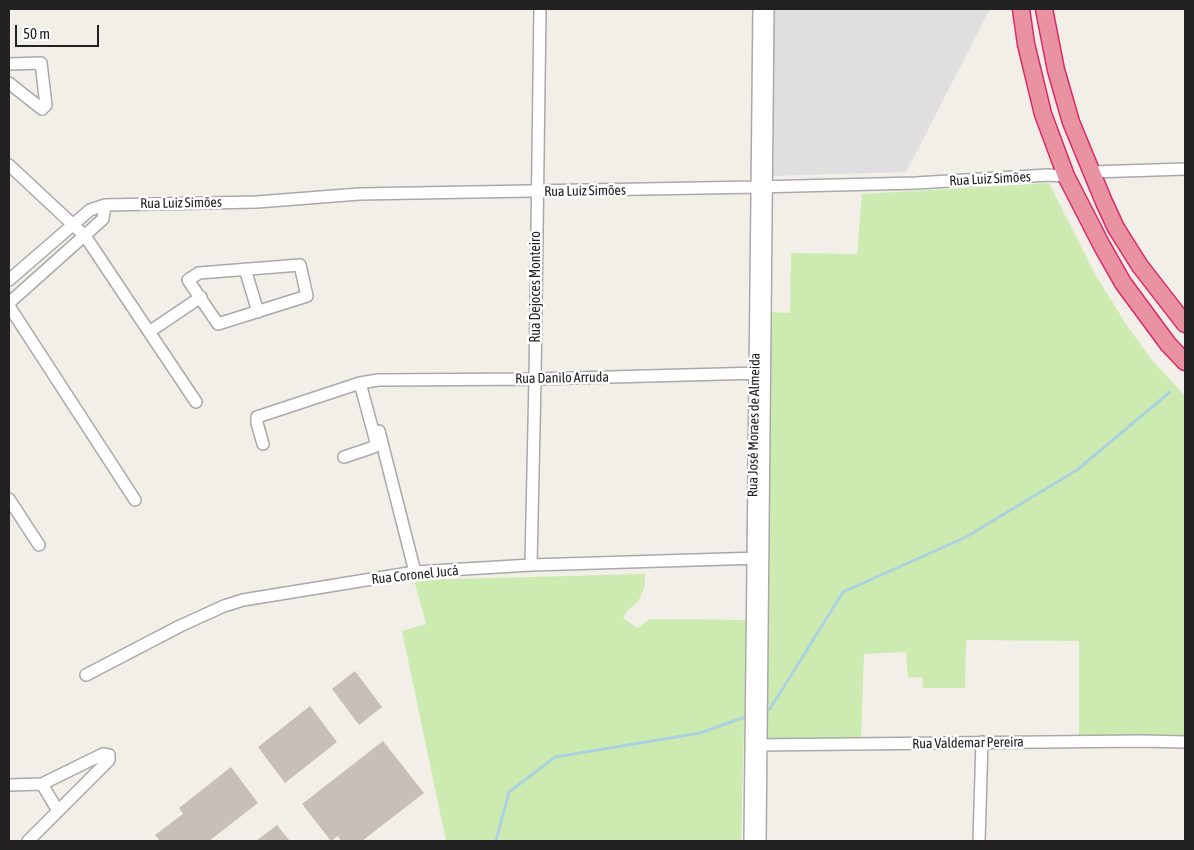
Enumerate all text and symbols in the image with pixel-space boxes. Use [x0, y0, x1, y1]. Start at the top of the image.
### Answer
scale bar [18, 15, 101, 47]
text: 50 m [23, 25, 50, 42]
street label: Rua Luiz Simões [949, 168, 1031, 190]
street label: Rua Luiz Simões [544, 182, 626, 200]
street label: Rua Luiz Simões [140, 194, 222, 212]
street label: Rua Dejoces Monteiro [528, 231, 544, 343]
street label: Rua José Moraes de Almeida [744, 353, 764, 497]
street label: Rua Danilo Arruda [515, 369, 609, 387]
street label: Rua Coronel Jucá [371, 562, 459, 588]
street label: Rua Valdemar Pereira [912, 734, 1024, 752]

